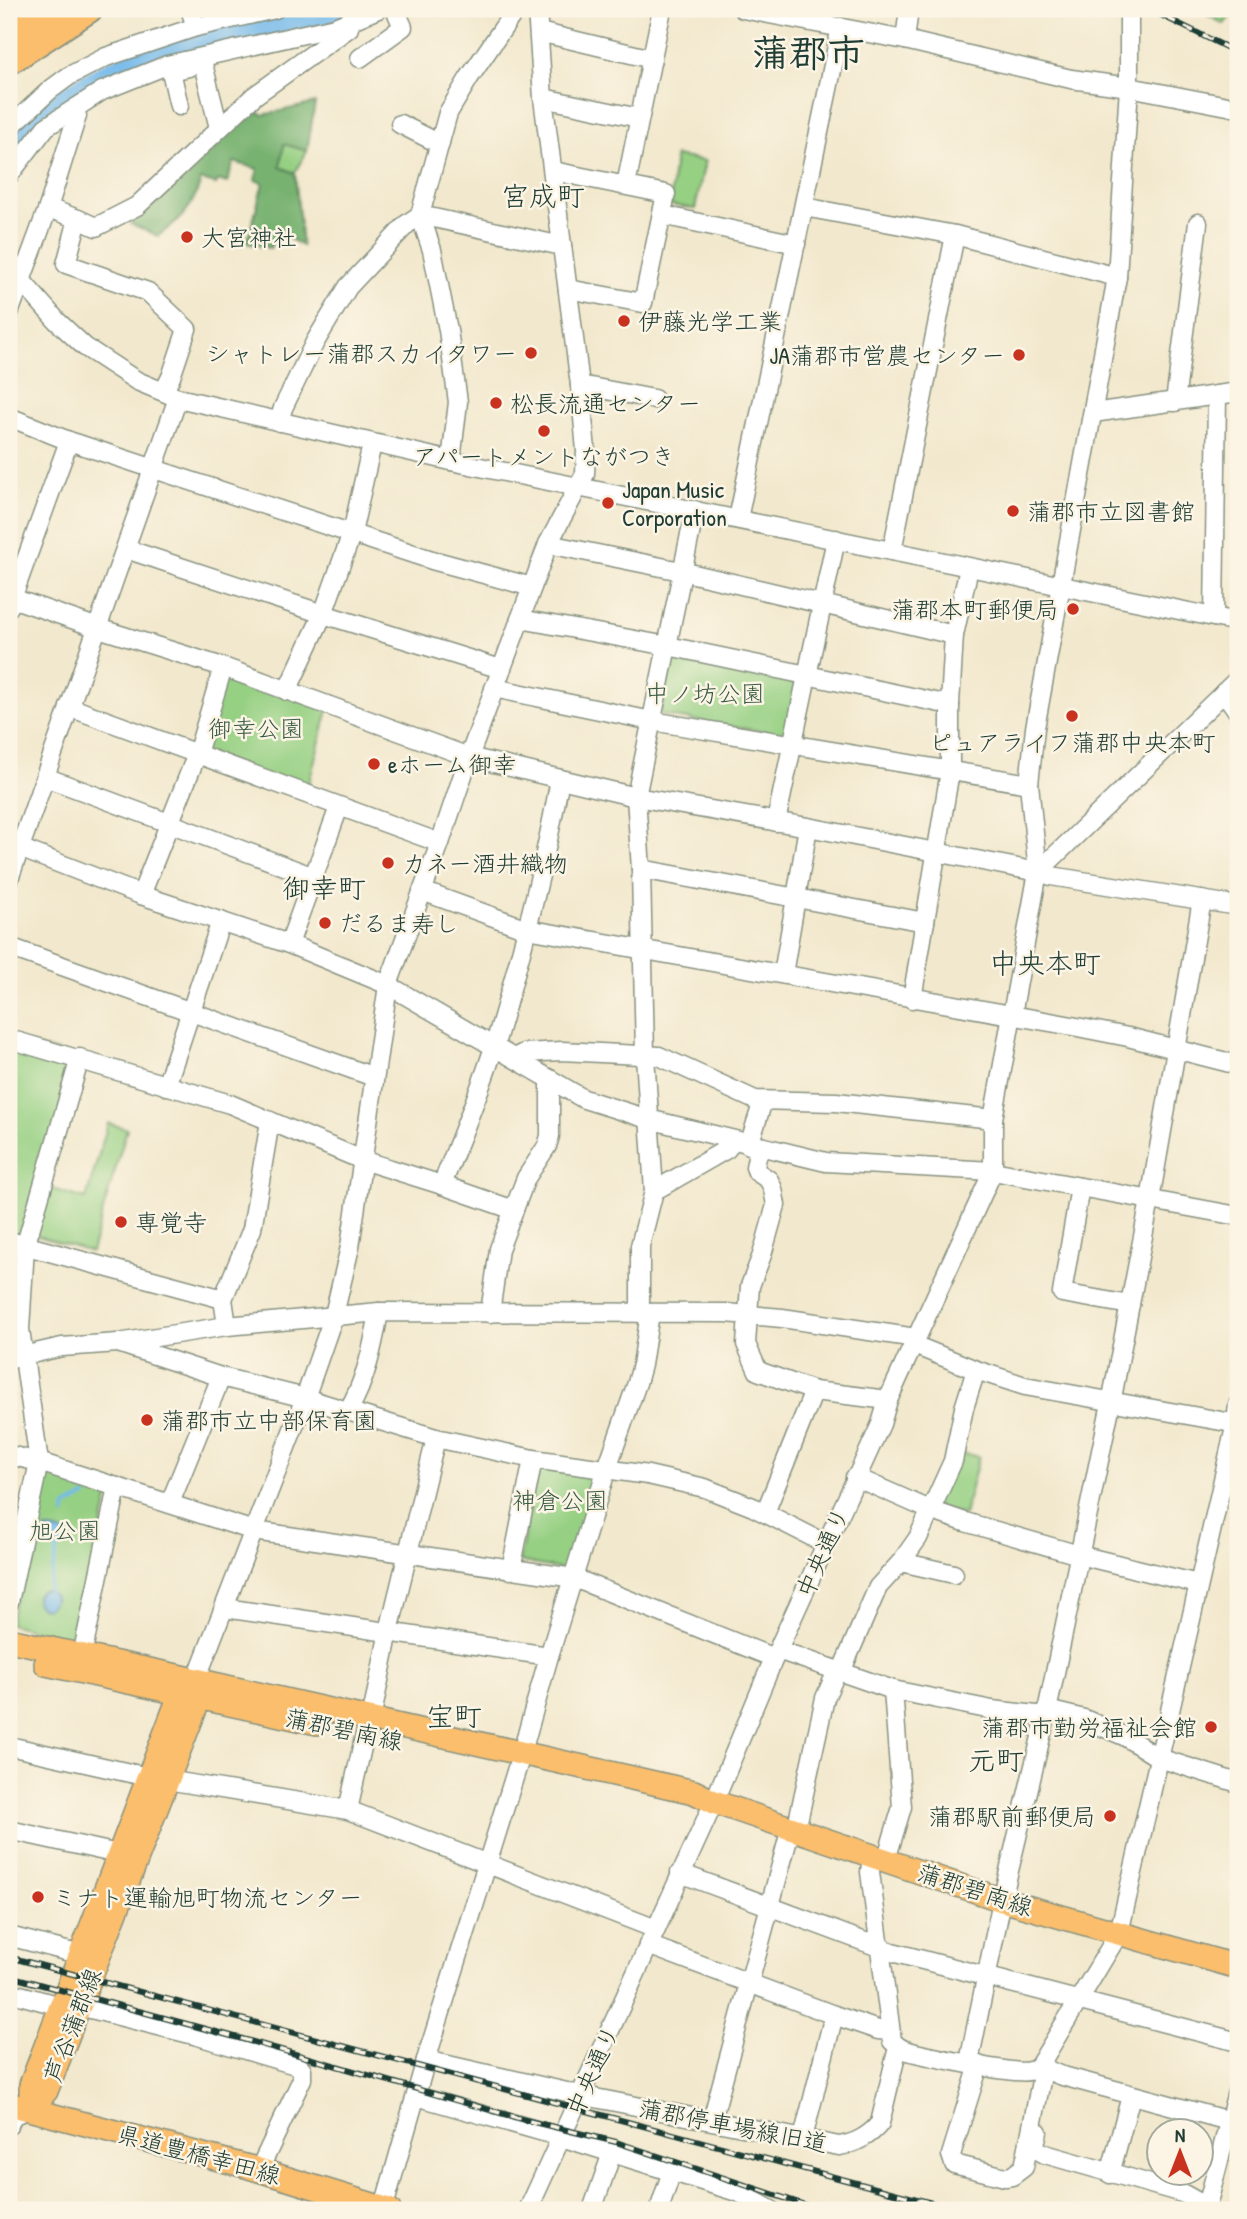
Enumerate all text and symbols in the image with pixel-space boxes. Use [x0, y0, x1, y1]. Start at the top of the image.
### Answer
district label: 蒲郡市 [751, 26, 865, 78]
district label: 宮成町 [501, 177, 585, 215]
place label: 大宮神社 [201, 221, 297, 253]
marker: 大宮神社 [179, 229, 195, 245]
place label: 伊藤光学工業 [638, 305, 782, 337]
marker: 伊藤光学工業 [616, 313, 632, 329]
place label: シャトレー蒲郡スカイタワー [205, 337, 517, 369]
place label: JA蒲郡市営農センター [769, 339, 1005, 371]
marker: シャトレー蒲郡スカイタワー [523, 345, 539, 361]
marker: JA蒲郡市営農センター [1011, 347, 1027, 363]
place label: 松長流通センター [510, 387, 701, 419]
marker: 松長流通センター [488, 395, 504, 411]
marker: アパートメントながつき [536, 423, 552, 439]
place label: アパートメントながつき [413, 440, 675, 472]
place label: Japan Music Corporation [622, 473, 727, 533]
marker: Japan Music Corporation [600, 495, 616, 511]
place label: 蒲郡市立図書館 [1027, 495, 1195, 527]
marker: 蒲郡市立図書館 [1005, 503, 1021, 519]
place label: 蒲郡本町郵便局 [891, 593, 1059, 625]
marker: 蒲郡本町郵便局 [1065, 601, 1081, 617]
park label: 中ノ坊公園 [645, 677, 765, 709]
marker: ピュアライフ蒲郡中央本町 [1064, 708, 1080, 724]
park label: 御幸公園 [208, 712, 304, 744]
place label: ピュアライフ蒲郡中央本町 [928, 726, 1216, 758]
place label: eホーム御幸 [388, 748, 517, 780]
marker: eホーム御幸 [366, 756, 382, 772]
place label: カネー酒井織物 [402, 847, 568, 879]
marker: カネー酒井織物 [380, 855, 396, 871]
district label: 御幸町 [282, 869, 366, 907]
place label: だるま寿し [339, 907, 459, 939]
marker: だるま寿し [317, 915, 333, 931]
district label: 中央本町 [989, 944, 1101, 982]
place label: 専覚寺 [135, 1206, 207, 1238]
marker: 専覚寺 [113, 1214, 129, 1230]
place label: 蒲郡市立中部保育園 [161, 1404, 377, 1436]
marker: 蒲郡市立中部保育園 [139, 1412, 155, 1428]
park label: 神倉公園 [512, 1484, 608, 1516]
street label: 中央通り [788, 1502, 856, 1602]
park label: 旭公園 [29, 1514, 101, 1546]
district label: 宝町 [426, 1697, 482, 1735]
street label: 蒲郡碧南線 [282, 1701, 406, 1757]
place label: 蒲郡市勤労福祉会館 [981, 1711, 1197, 1743]
marker: 蒲郡市勤労福祉会館 [1203, 1719, 1219, 1735]
district label: 元町 [968, 1741, 1024, 1779]
place label: 蒲郡駅前郵便局 [928, 1800, 1096, 1832]
marker: 蒲郡駅前郵便局 [1102, 1808, 1118, 1824]
street label: 蒲郡碧南線 [913, 1855, 1037, 1923]
place label: ミナト運輸旭町物流センター [52, 1881, 363, 1913]
marker: ミナト運輸旭町物流センター [30, 1889, 46, 1905]
street label: 芦谷蒲郡線 [36, 1963, 108, 2087]
street label: 中央通り [558, 2020, 626, 2120]
street label: 蒲郡停車場線旧道 [636, 2091, 830, 2159]
street label: 県道豊橋幸田線 [114, 2117, 284, 2191]
north arrow [1146, 2118, 1216, 2188]
text: N [1175, 2122, 1185, 2148]

